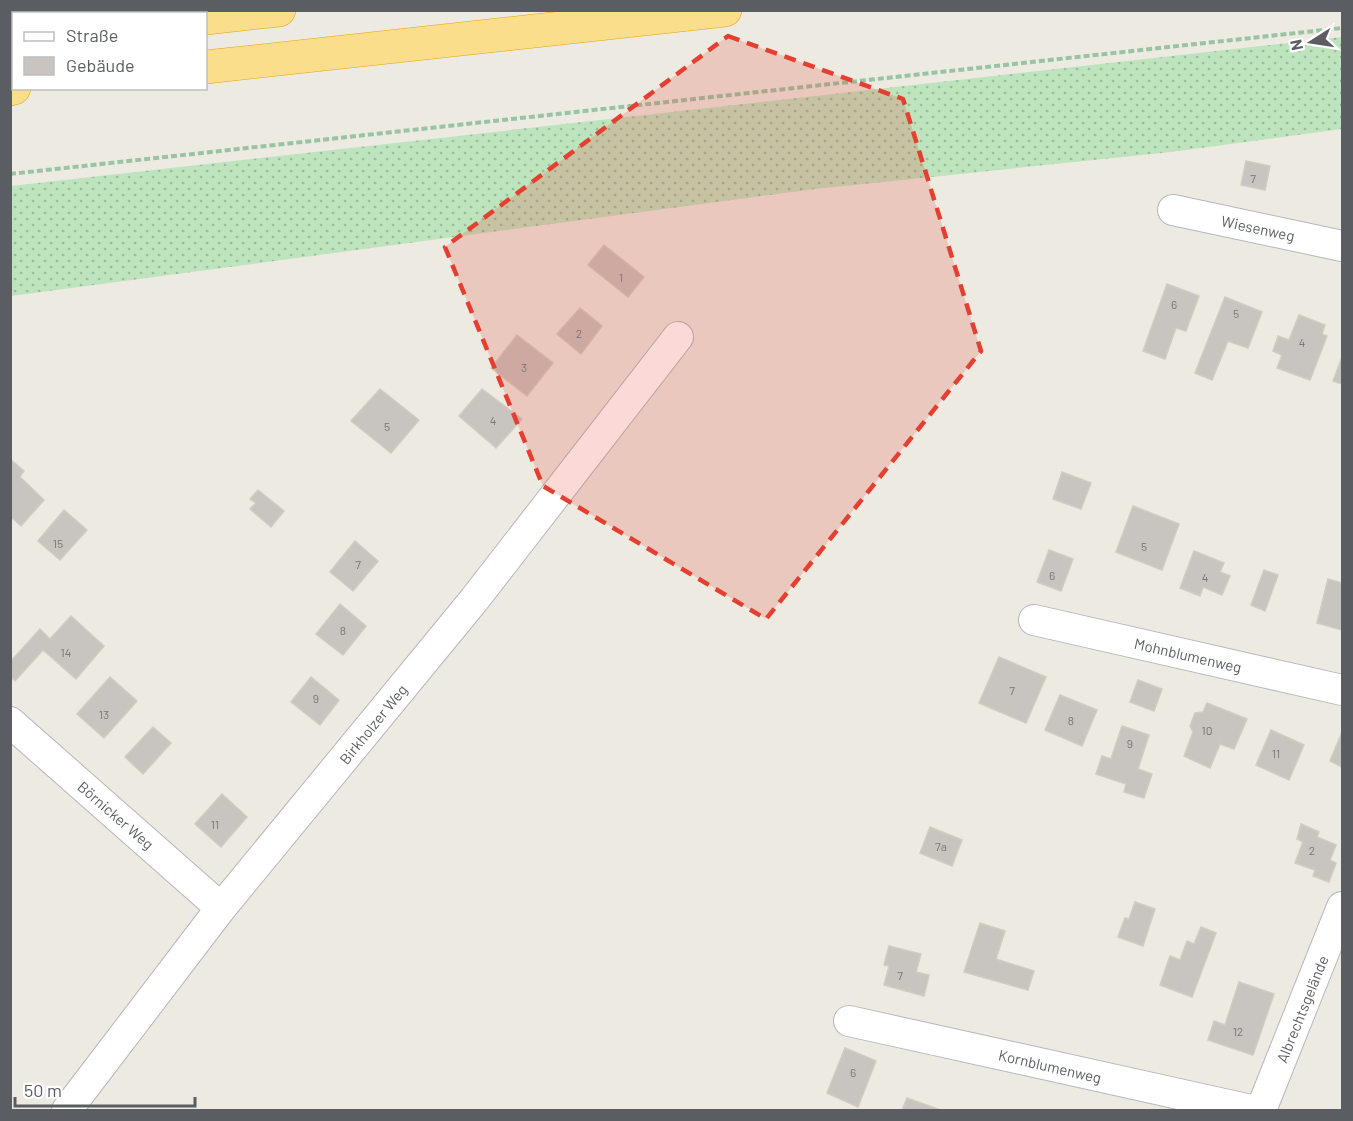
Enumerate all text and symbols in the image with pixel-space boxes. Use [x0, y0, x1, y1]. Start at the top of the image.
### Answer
legend [12, 12, 207, 90]
north arrow [1281, 12, 1341, 72]
text: Straße [66, 24, 118, 46]
text: N [1285, 38, 1306, 52]
text: Gebäude [66, 54, 135, 76]
house number: 7 [1250, 171, 1256, 185]
street label: Wiesenweg [1220, 211, 1296, 245]
house number: 1 [619, 270, 623, 284]
house number: 6 [1171, 297, 1177, 311]
house number: 5 [1233, 306, 1239, 320]
house number: 2 [576, 326, 582, 340]
house number: 4 [1299, 335, 1305, 349]
house number: 3 [521, 360, 527, 374]
house number: 4 [490, 413, 496, 427]
house number: 5 [384, 419, 390, 433]
house number: 15 [53, 536, 63, 550]
house number: 5 [1141, 539, 1147, 553]
house number: 7 [355, 557, 361, 571]
house number: 6 [1049, 568, 1055, 582]
house number: 4 [1202, 570, 1208, 584]
house number: 8 [340, 623, 346, 637]
street label: Mohnblumenweg [1133, 634, 1243, 676]
house number: 14 [61, 645, 71, 659]
street label: Birkholzer Weg [335, 680, 411, 768]
house number: 7 [1009, 683, 1015, 697]
house number: 9 [313, 691, 319, 705]
house number: 13 [99, 707, 109, 721]
house number: 8 [1068, 713, 1074, 727]
house number: 10 [1202, 723, 1212, 737]
house number: 9 [1127, 736, 1133, 750]
house number: 11 [1272, 746, 1280, 760]
street label: Börnicker Weg [74, 777, 158, 853]
house number: 11 [211, 817, 219, 831]
house number: 7a [935, 839, 947, 853]
house number: 2 [1309, 843, 1315, 857]
street label: Albrechtsgelände [1272, 953, 1332, 1065]
house number: 7 [897, 968, 903, 982]
house number: 12 [1233, 1024, 1243, 1038]
street label: Kornblumenweg [997, 1045, 1103, 1087]
house number: 6 [850, 1065, 856, 1079]
scale bar [15, 1070, 195, 1108]
text: 50 m [24, 1079, 62, 1101]

